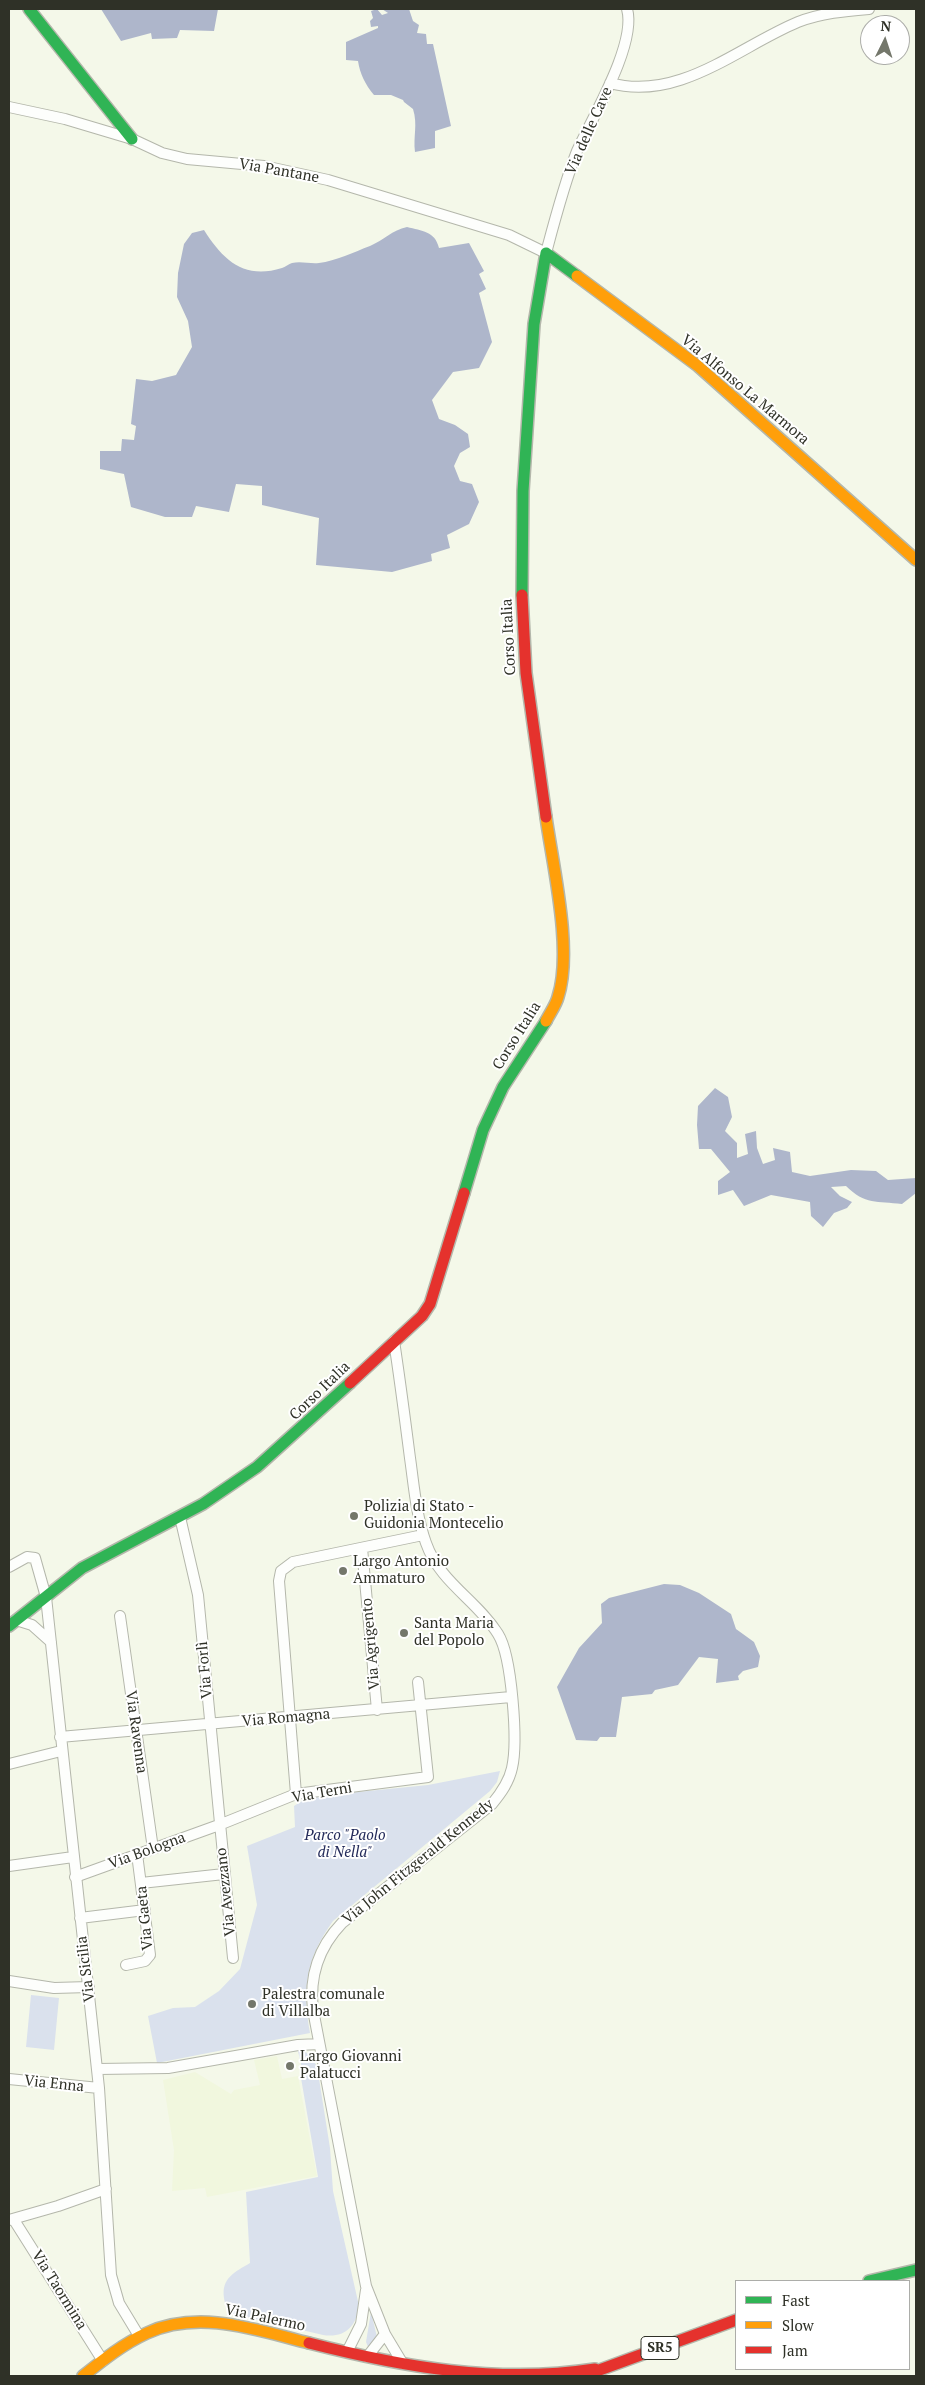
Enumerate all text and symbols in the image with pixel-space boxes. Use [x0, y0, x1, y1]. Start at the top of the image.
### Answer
north arrow [860, 15, 910, 65]
text: N [880, 16, 892, 35]
street label: Via delle Cave [562, 84, 616, 178]
street label: Via Pantane [238, 155, 320, 187]
street label: Via Alfonso La Marmora [677, 331, 813, 449]
street label: Corso Italia [498, 598, 520, 676]
street label: Corso Italia [489, 999, 545, 1073]
street label: Corso Italia [286, 1358, 354, 1424]
place label: Polizia di Stato - Guidonia Montecelio [364, 1498, 504, 1533]
marker: Polizia di Stato - Guidonia Montecelio [348, 1510, 360, 1522]
place label: Largo Antonio Ammaturo [353, 1553, 449, 1588]
marker: Largo Antonio Ammaturo [337, 1565, 349, 1577]
street label: Via Agrigento [358, 1597, 384, 1691]
place label: Santa Maria del Popolo [414, 1615, 494, 1650]
marker: Santa Maria del Popolo [398, 1627, 410, 1639]
street label: Via Forlì [194, 1641, 216, 1699]
street label: Via Ravenna [121, 1689, 151, 1775]
street label: Via Romagna [241, 1705, 331, 1731]
street label: Via Terni [290, 1779, 354, 1807]
street label: Via John Fitzgerald Kennedy [339, 1795, 497, 1929]
park label: Parco "Paolo di Nella" [304, 1827, 386, 1862]
street label: Via Bologna [106, 1829, 188, 1873]
street label: Via Avezzano [212, 1847, 240, 1937]
street label: Via Gaeta [133, 1885, 157, 1951]
street label: Via Sicilia [73, 1935, 99, 2003]
place label: Palestra comunale di Villalba [262, 1986, 385, 2021]
marker: Palestra comunale di Villalba [246, 1998, 258, 2010]
place label: Largo Giovanni Palatucci [300, 2048, 402, 2083]
marker: Largo Giovanni Palatucci [284, 2060, 296, 2072]
street label: Via Enna [23, 2072, 85, 2096]
street label: Via Taormina [27, 2247, 91, 2333]
legend [735, 2280, 910, 2370]
text: Fast [782, 2290, 810, 2310]
street label: Via Palermo [223, 2301, 307, 2335]
text: Slow [782, 2315, 814, 2335]
road number: SR5 [641, 2336, 679, 2360]
text: Jam [782, 2340, 808, 2360]

